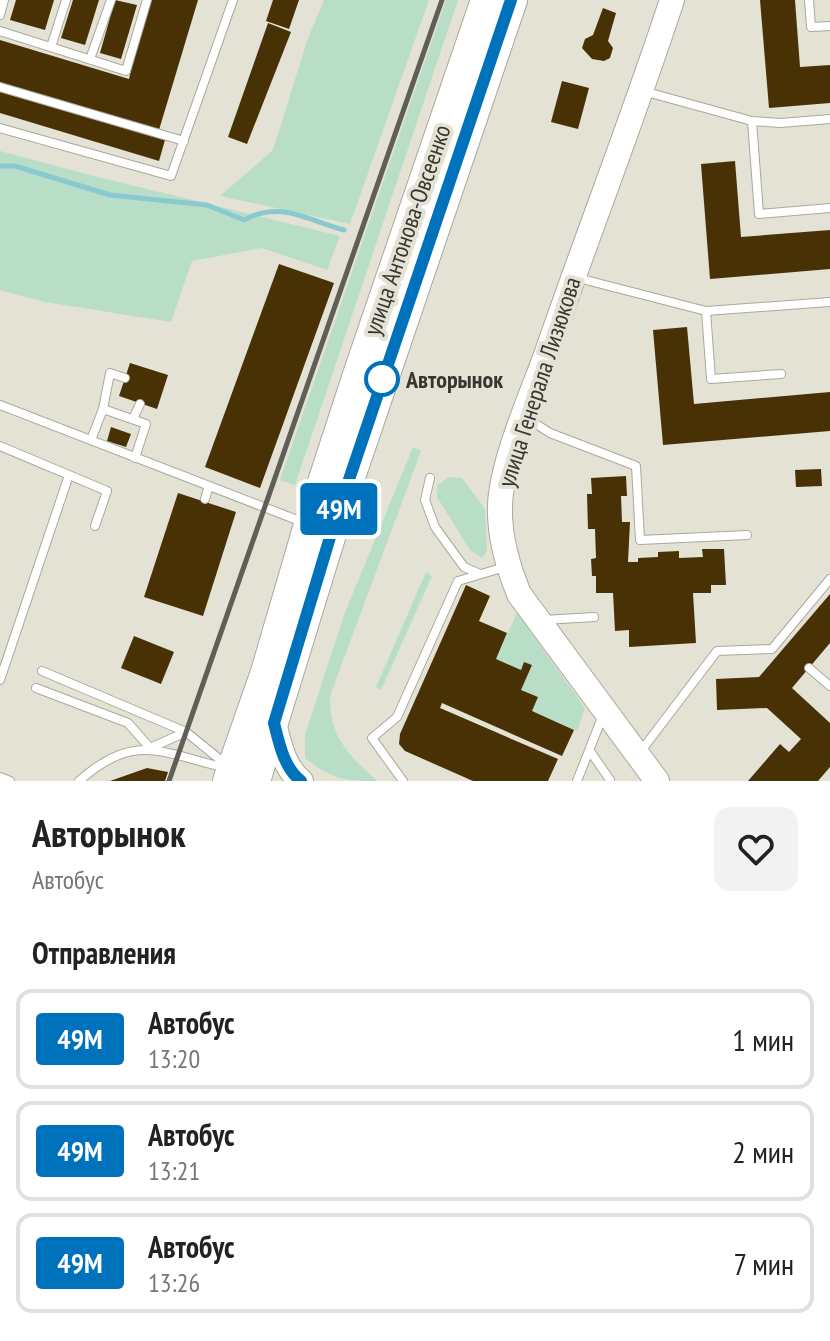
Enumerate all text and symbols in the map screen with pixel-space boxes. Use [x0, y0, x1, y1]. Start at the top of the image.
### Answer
street label: улица Антонова-Овсеенко [356, 121, 458, 339]
street label: улица Генерала Лизюкова [490, 273, 588, 491]
marker: Авторынок [365, 362, 399, 396]
place label: Авторынок [405, 364, 503, 395]
line badge: 49М [293, 483, 385, 535]
text: 49М [316, 490, 362, 527]
button: heart [714, 807, 798, 891]
text: Авторынок [32, 808, 186, 857]
text: Автобус [32, 863, 104, 896]
text: Отправления [32, 933, 176, 972]
text: Автобус [148, 1003, 235, 1042]
text: 49М [57, 1020, 103, 1057]
text: 1 мин [732, 1020, 794, 1059]
text: 13:20 [148, 1042, 200, 1075]
text: Автобус [148, 1115, 235, 1154]
text: 49М [57, 1132, 103, 1169]
text: 2 мин [732, 1132, 794, 1171]
text: 13:21 [148, 1154, 200, 1187]
text: Автобус [148, 1227, 235, 1266]
text: 49М [57, 1244, 103, 1281]
text: 7 мин [734, 1244, 794, 1283]
text: 13:26 [148, 1266, 200, 1299]

